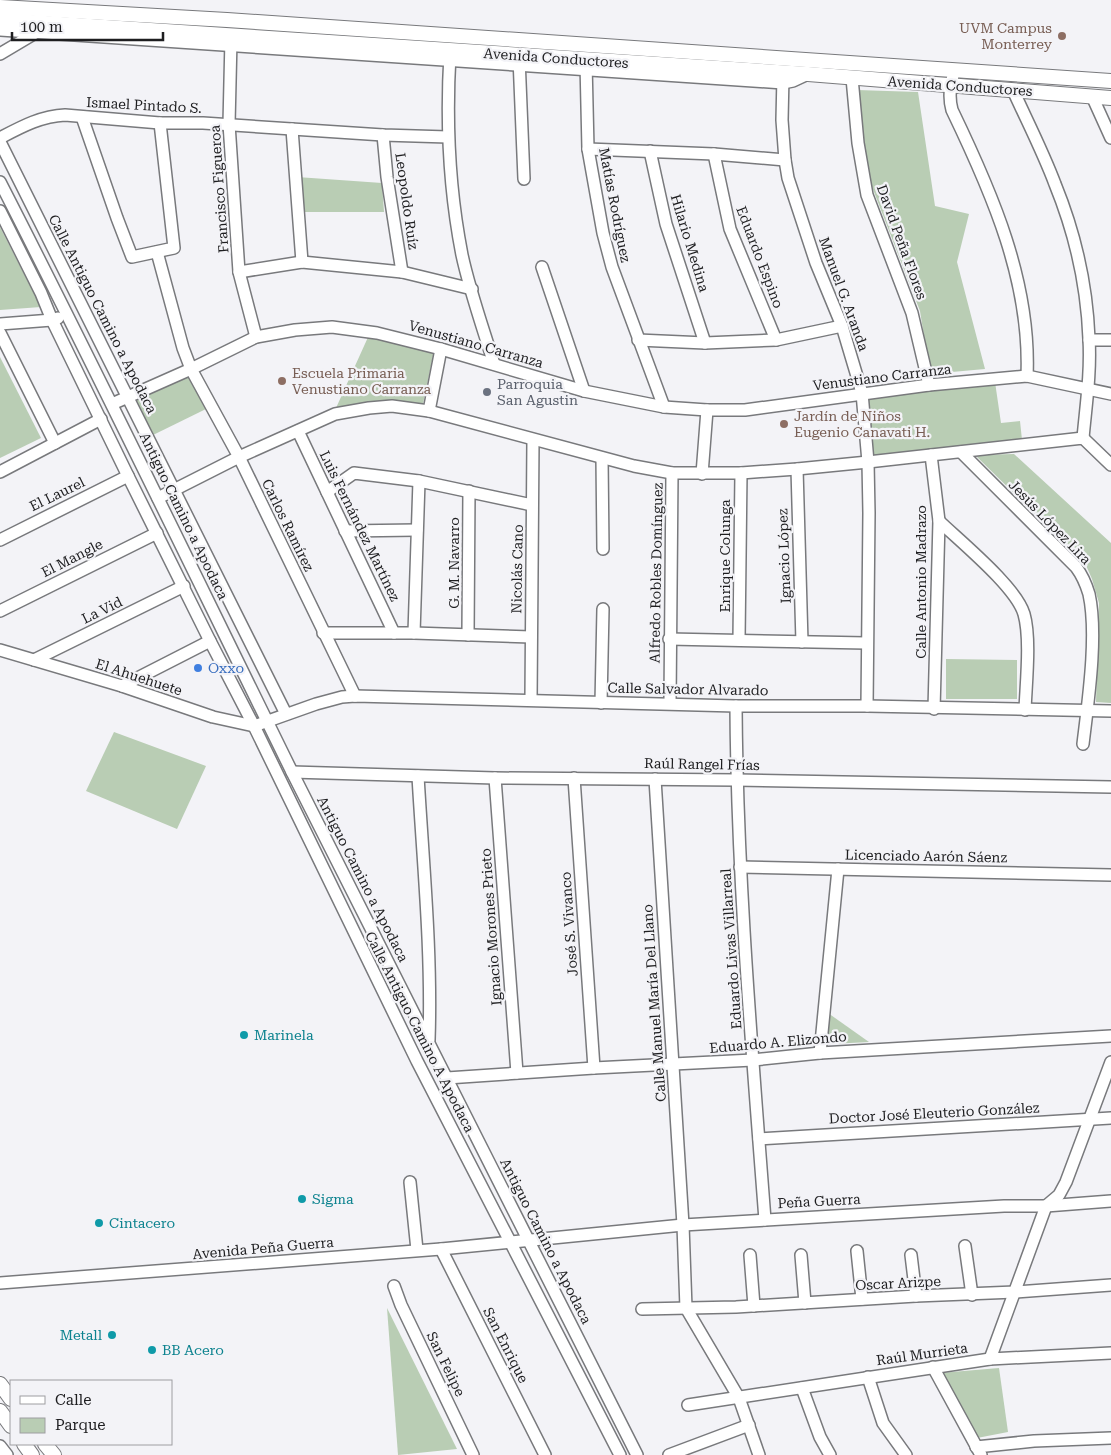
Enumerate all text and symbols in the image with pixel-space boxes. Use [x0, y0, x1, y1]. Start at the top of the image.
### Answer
scale bar [12, 10, 164, 42]
text: 100 m [20, 18, 63, 36]
place label: UVM Campus Monterrey [959, 20, 1053, 52]
marker: UVM Campus Monterrey [1056, 30, 1068, 42]
street label: Avenida Conductores [483, 45, 629, 71]
street label: Avenida Conductores [887, 73, 1033, 99]
street label: Ismael Pintado S. [86, 94, 202, 116]
street label: Francisco Figueroa [207, 124, 231, 254]
street label: Matías Rodríguez [596, 146, 634, 264]
street label: Leopoldo Ruíz [392, 152, 422, 251]
street label: David Peña Flores [874, 182, 930, 302]
street label: Hilario Medina [668, 192, 713, 294]
street label: Eduardo Espino [733, 204, 787, 310]
street label: Calle Antiguo Camino a Apodaca [46, 212, 161, 417]
street label: Manuel G. Aranda [816, 235, 872, 353]
street label: Venustiano Carranza [407, 317, 546, 371]
street label: Venustiano Carranza [812, 361, 952, 393]
place label: Escuela Primaria Venustiano Carranza [292, 365, 432, 397]
marker: Escuela Primaria Venustiano Carranza [276, 375, 288, 387]
place label: Parroquia San Agustin [497, 376, 578, 408]
marker: Parroquia San Agustin [481, 386, 493, 398]
place label: Jardín de Niños Eugenio Canavati H. [794, 408, 930, 440]
marker: Jardín de Niños Eugenio Canavati H. [778, 418, 790, 430]
street label: Antiguo Camino a Apodaca [137, 430, 232, 602]
street label: Luis Fernández Martínez [317, 448, 404, 604]
street label: El Laurel [27, 473, 88, 514]
street label: Carlos Ramírez [259, 476, 317, 574]
street label: Jesús López Lira [1006, 476, 1095, 568]
street label: Alfredo Robles Domínguez [646, 482, 666, 663]
street label: Enrique Colunga [717, 499, 733, 613]
street label: Calle Antonio Madrazo [913, 505, 929, 659]
street label: Ignacio López [774, 508, 794, 604]
street label: G. M. Navarro [446, 517, 462, 609]
street label: Nicolás Cano [508, 524, 526, 614]
street label: El Mangle [39, 536, 106, 580]
street label: La Vid [79, 593, 125, 627]
street label: El Ahuehuete [94, 655, 185, 699]
place label: Oxxo [208, 660, 244, 676]
marker: Oxxo [192, 662, 204, 674]
street label: Calle Salvador Alvarado [608, 680, 768, 698]
street label: Raúl Rangel Frías [644, 755, 760, 773]
street label: Antiguo Camino a Apodaca [314, 793, 412, 965]
street label: Licenciado Aarón Sáenz [845, 847, 1008, 865]
street label: Ignacio Morones Prieto [478, 848, 504, 1006]
street label: Eduardo Livas Villarreal [717, 867, 745, 1030]
street label: José S. Vivanco [557, 871, 581, 977]
street label: Calle Manuel María Del Llano [639, 904, 669, 1102]
street label: Calle Antiguo Camino A Apodaca [362, 929, 478, 1136]
place label: Marinela [254, 1027, 314, 1043]
street label: Eduardo A. Elizondo [709, 1028, 847, 1056]
marker: Marinela [238, 1029, 250, 1041]
street label: Doctor José Eleuterio González [828, 1099, 1040, 1127]
street label: Antiguo Camino a Apodaca [497, 1155, 595, 1327]
place label: Sigma [312, 1191, 354, 1207]
street label: Peña Guerra [777, 1191, 861, 1211]
marker: Sigma [296, 1193, 308, 1205]
place label: Cintacero [109, 1215, 175, 1231]
marker: Cintacero [93, 1217, 105, 1229]
street label: Avenida Peña Guerra [192, 1234, 335, 1262]
street label: Oscar Arizpe [855, 1273, 942, 1293]
street label: San Enrique [480, 1305, 532, 1386]
place label: Metall [60, 1327, 103, 1343]
marker: Metall [106, 1329, 118, 1341]
street label: San Felipe [423, 1329, 469, 1399]
street label: Raúl Murrieta [875, 1340, 969, 1368]
place label: BB Acero [162, 1342, 224, 1358]
marker: BB Acero [146, 1344, 158, 1356]
legend [10, 1380, 172, 1445]
text: Calle [55, 1391, 91, 1409]
text: Parque [55, 1416, 106, 1434]

